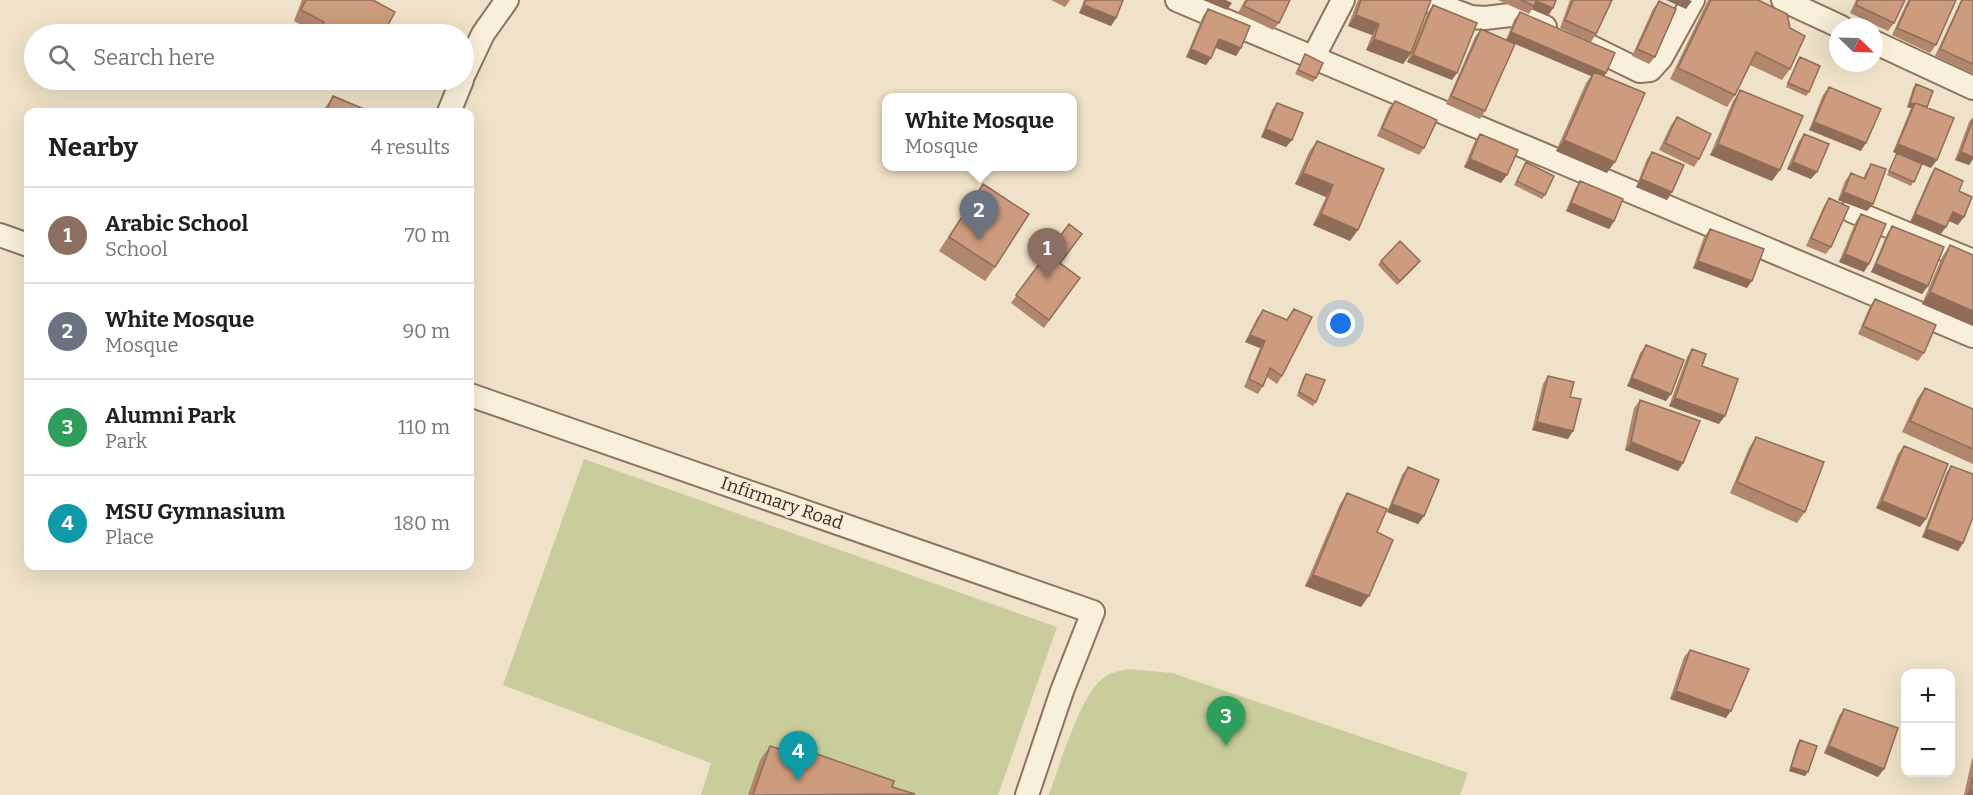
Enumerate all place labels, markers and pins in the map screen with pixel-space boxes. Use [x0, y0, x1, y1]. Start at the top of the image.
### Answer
pin: 2 [960, 190, 998, 240]
pin: 1 [1028, 228, 1066, 278]
pin: 3 [1206, 696, 1246, 746]
pin: 4 [778, 732, 818, 781]

